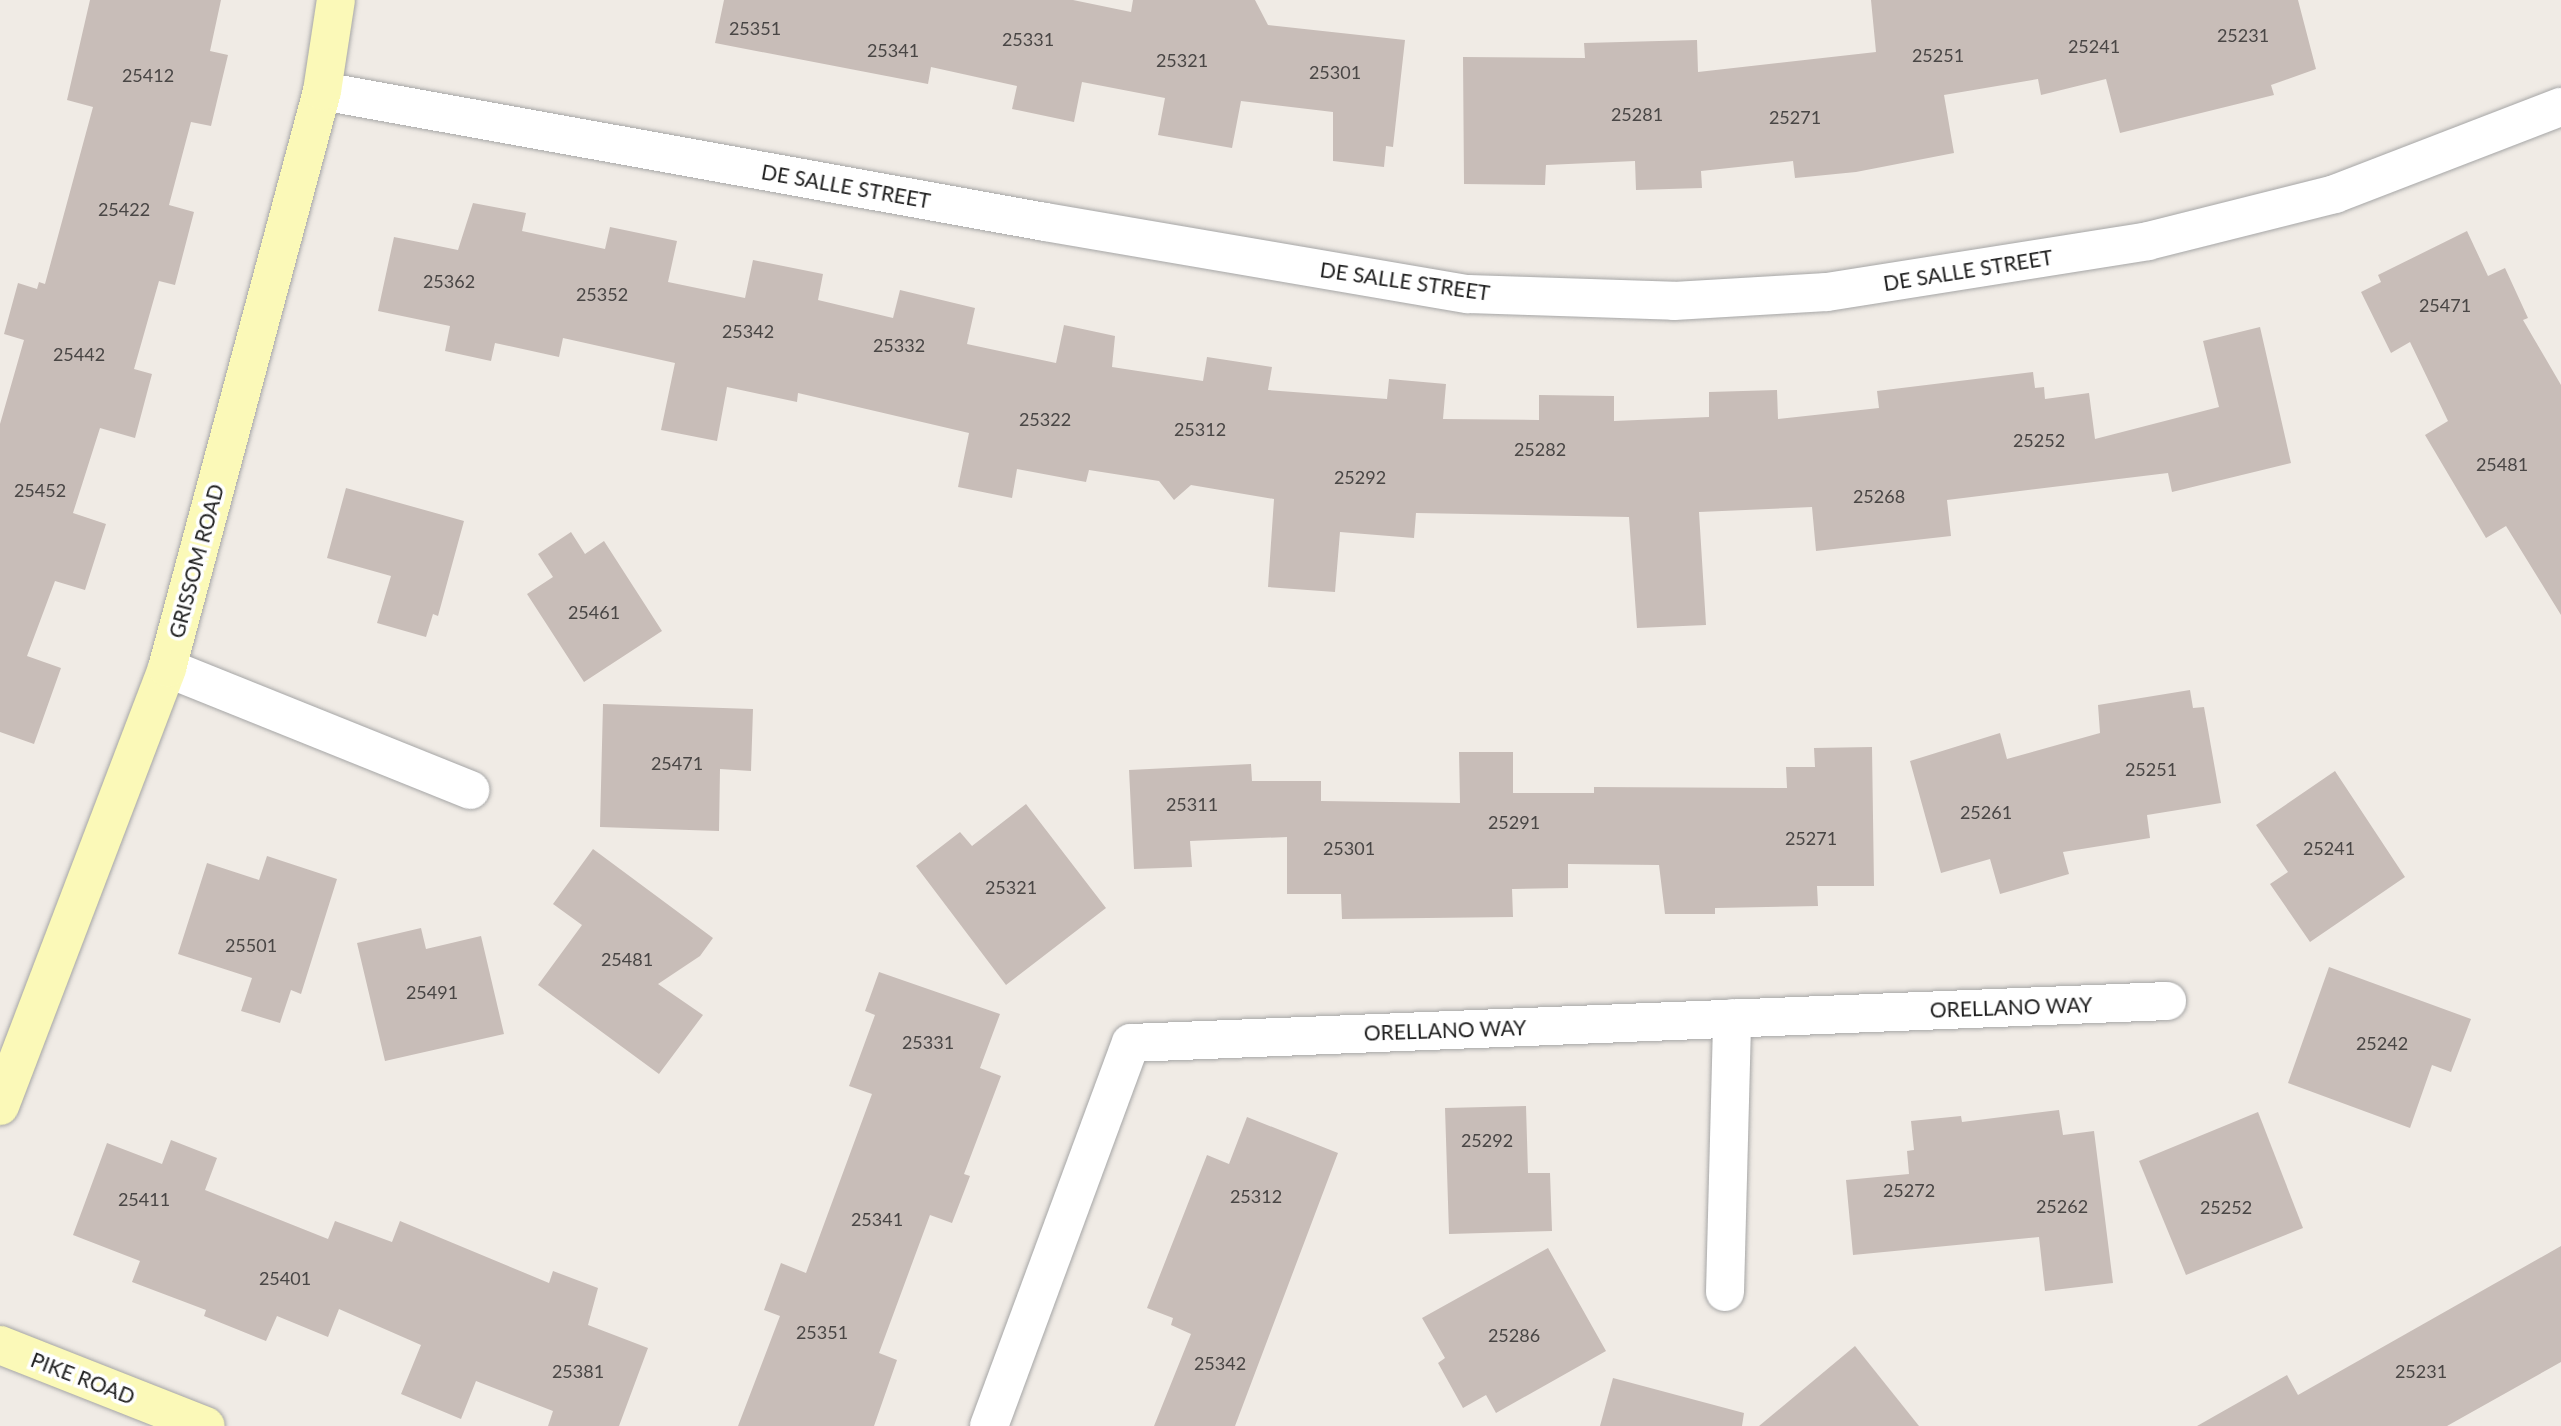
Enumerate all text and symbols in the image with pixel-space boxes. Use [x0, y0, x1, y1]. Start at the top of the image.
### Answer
house number: 25351 [729, 17, 781, 39]
house number: 25231 [2217, 24, 2269, 46]
house number: 25331 [1002, 28, 1054, 50]
house number: 25241 [2068, 35, 2120, 57]
house number: 25341 [867, 39, 919, 61]
house number: 25251 [1912, 44, 1964, 66]
house number: 25321 [1156, 49, 1208, 71]
house number: 25301 [1309, 61, 1361, 83]
house number: 25412 [122, 64, 174, 86]
house number: 25281 [1611, 103, 1663, 125]
house number: 25271 [1769, 106, 1821, 128]
street label: DE SALLE STREET [759, 159, 933, 213]
house number: 25422 [98, 198, 150, 220]
street label: DE SALLE STREET [1881, 244, 2055, 296]
street label: DE SALLE STREET [1318, 257, 1492, 305]
house number: 25362 [423, 270, 475, 292]
house number: 25352 [576, 283, 628, 305]
house number: 25471 [2419, 294, 2471, 316]
house number: 25342 [722, 320, 774, 342]
house number: 25332 [873, 334, 925, 356]
house number: 25442 [53, 343, 105, 365]
house number: 25322 [1019, 408, 1071, 430]
house number: 25312 [1174, 418, 1226, 440]
house number: 25252 [2013, 429, 2065, 451]
house number: 25282 [1514, 438, 1566, 460]
house number: 25481 [2476, 453, 2528, 475]
house number: 25292 [1334, 466, 1386, 488]
house number: 25452 [14, 479, 66, 501]
street label: GRISSOM ROAD [163, 481, 229, 641]
house number: 25268 [1853, 485, 1905, 507]
house number: 25461 [568, 601, 620, 623]
house number: 25471 [651, 752, 703, 774]
house number: 25251 [2125, 758, 2177, 780]
house number: 25311 [1166, 793, 1218, 815]
house number: 25261 [1960, 801, 2012, 823]
house number: 25291 [1488, 811, 1540, 833]
house number: 25271 [1785, 827, 1837, 849]
house number: 25301 [1323, 837, 1375, 859]
house number: 25241 [2303, 837, 2355, 859]
house number: 25321 [985, 876, 1037, 898]
house number: 25501 [225, 934, 277, 956]
house number: 25481 [601, 948, 653, 970]
house number: 25491 [406, 981, 458, 1003]
street label: ORELLANO WAY [1929, 992, 2093, 1022]
street label: ORELLANO WAY [1363, 1015, 1527, 1045]
house number: 25331 [902, 1031, 954, 1053]
house number: 25242 [2356, 1032, 2408, 1054]
house number: 25292 [1461, 1129, 1513, 1151]
house number: 25272 [1883, 1179, 1935, 1201]
house number: 25312 [1230, 1185, 1282, 1207]
house number: 25411 [118, 1188, 170, 1210]
house number: 25262 [2036, 1195, 2088, 1217]
house number: 25252 [2200, 1196, 2252, 1218]
house number: 25341 [851, 1208, 903, 1230]
house number: 25401 [259, 1267, 311, 1289]
house number: 25351 [796, 1321, 848, 1343]
house number: 25286 [1488, 1324, 1540, 1346]
street label: PIKE ROAD [27, 1347, 139, 1409]
house number: 25342 [1194, 1352, 1246, 1374]
house number: 25381 [552, 1360, 604, 1382]
house number: 25231 [2395, 1360, 2447, 1382]

